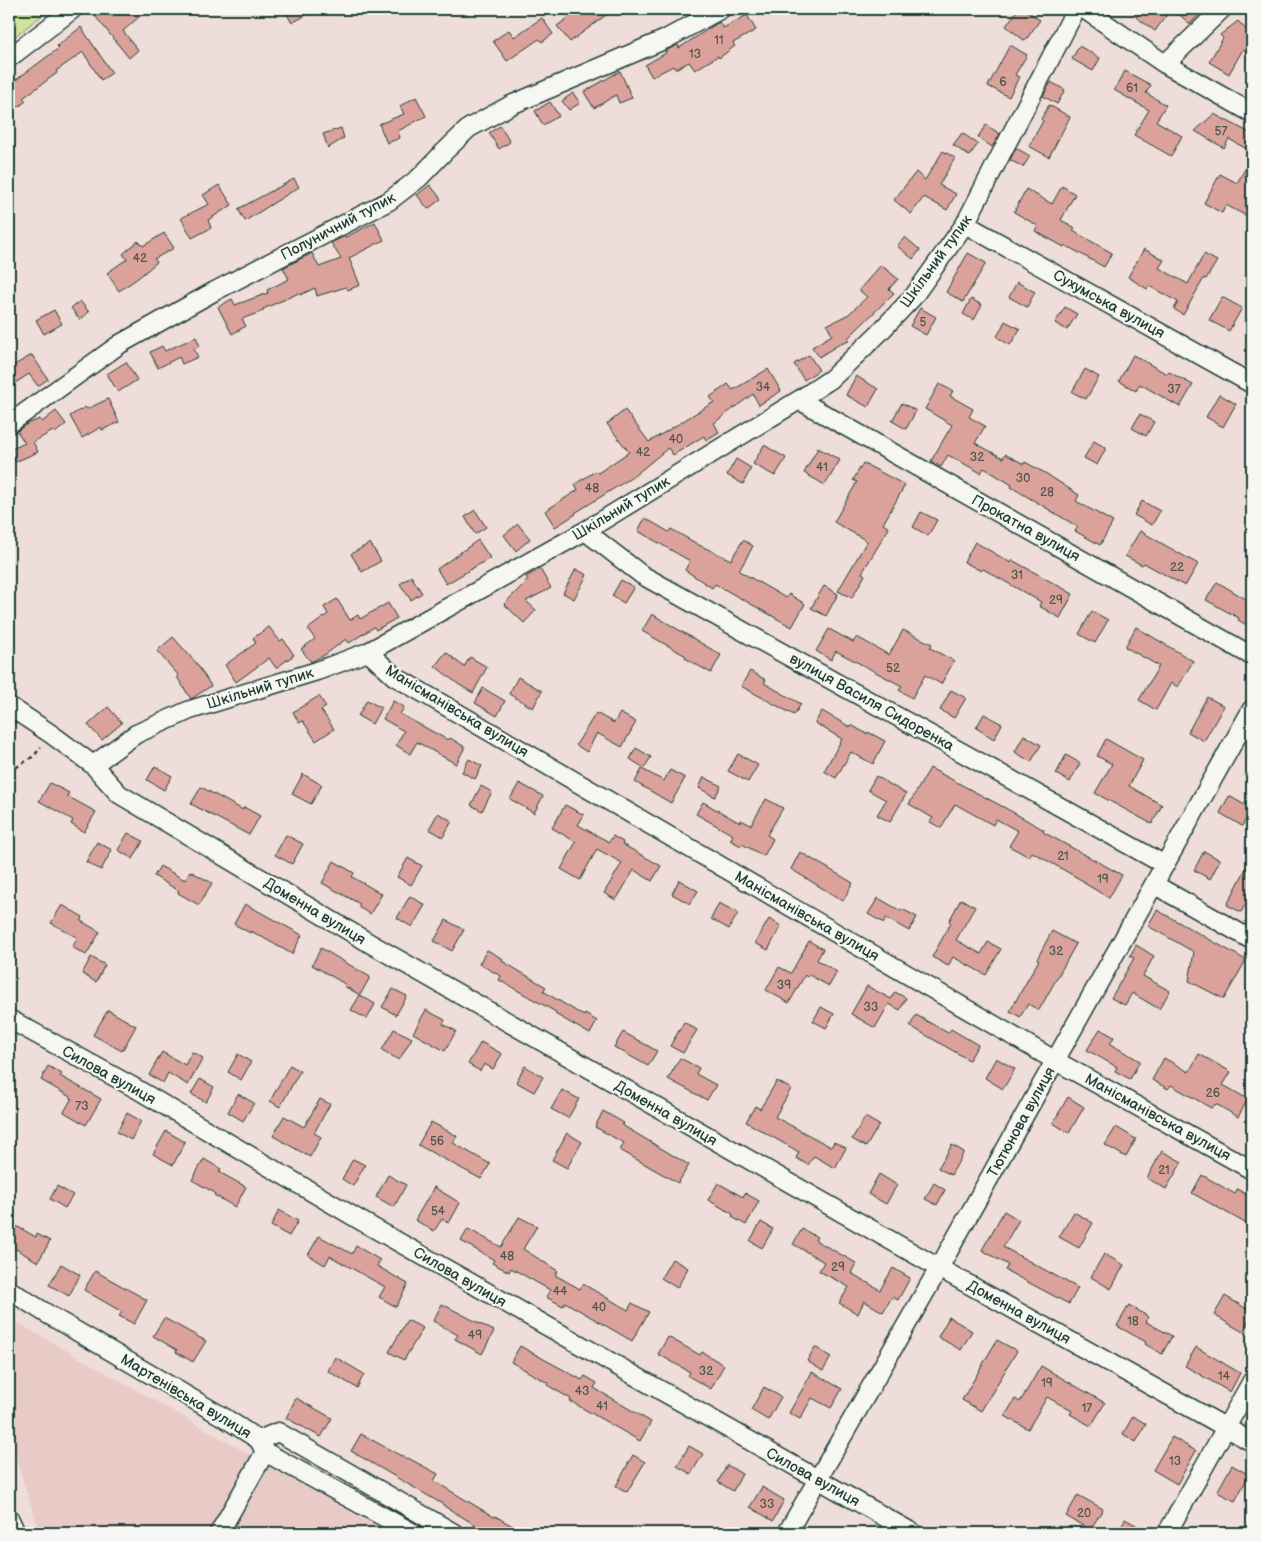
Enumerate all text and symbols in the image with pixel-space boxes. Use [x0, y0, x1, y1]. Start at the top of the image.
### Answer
house number: 11 [714, 33, 724, 48]
house number: 13 [689, 47, 701, 62]
house number: 6 [999, 75, 1007, 90]
house number: 61 [1126, 81, 1138, 96]
house number: 57 [1215, 124, 1227, 139]
street label: Полуничний тупик [278, 188, 399, 265]
street label: Шкільний тупик [896, 211, 977, 312]
house number: 42 [133, 251, 147, 266]
street label: Сухумська вулиця [1050, 266, 1168, 343]
house number: 5 [920, 315, 927, 330]
house number: 34 [756, 380, 771, 395]
house number: 37 [1167, 382, 1181, 397]
house number: 40 [669, 432, 683, 447]
house number: 42 [636, 445, 650, 460]
house number: 32 [970, 450, 984, 465]
house number: 41 [816, 460, 828, 475]
house number: 30 [1016, 471, 1030, 486]
street label: Шкільний тупик [569, 472, 674, 545]
house number: 48 [585, 481, 599, 496]
house number: 28 [1040, 485, 1054, 500]
street label: Прокатна вулиця [968, 491, 1083, 566]
house number: 22 [1170, 560, 1184, 575]
house number: 31 [1011, 568, 1023, 583]
house number: 29 [1049, 593, 1063, 608]
street label: вулиця Василя Сидоренка [786, 649, 957, 756]
street label: Манісманівська вулиця [382, 661, 532, 762]
house number: 52 [886, 661, 900, 676]
street label: Шкільний тупик [205, 663, 316, 714]
house number: 21 [1057, 849, 1069, 864]
street label: Манісманівська вулиця [731, 867, 883, 966]
house number: 19 [1097, 872, 1109, 887]
street label: Доменна вулиця [260, 874, 369, 949]
house number: 32 [1049, 944, 1063, 959]
house number: 39 [777, 978, 791, 993]
house number: 33 [864, 1000, 878, 1015]
street label: Силова вулиця [58, 1042, 159, 1109]
street label: Тютюнова вулиця [983, 1064, 1060, 1181]
street label: Манісманівська вулиця [1081, 1069, 1234, 1165]
street label: Доменна вулиця [611, 1076, 720, 1151]
house number: 26 [1206, 1086, 1220, 1101]
house number: 73 [75, 1099, 89, 1114]
house number: 56 [430, 1134, 444, 1149]
house number: 21 [1158, 1163, 1170, 1178]
house number: 54 [431, 1204, 446, 1219]
street label: Силова вулиця [410, 1243, 510, 1312]
house number: 48 [500, 1249, 514, 1264]
house number: 29 [831, 1260, 845, 1275]
street label: Доменна вулиця [964, 1276, 1074, 1349]
house number: 44 [553, 1284, 568, 1299]
house number: 40 [592, 1300, 606, 1315]
house number: 18 [1127, 1314, 1139, 1329]
house number: 49 [468, 1328, 482, 1343]
street label: Мартенівська вулиця [117, 1350, 255, 1443]
house number: 32 [699, 1364, 713, 1379]
house number: 14 [1218, 1369, 1231, 1384]
house number: 19 [1041, 1376, 1053, 1391]
house number: 43 [575, 1384, 589, 1399]
house number: 41 [596, 1399, 608, 1414]
house number: 17 [1082, 1401, 1092, 1416]
street label: Силова вулиця [762, 1444, 863, 1511]
house number: 13 [1169, 1454, 1181, 1469]
house number: 33 [760, 1497, 774, 1512]
house number: 20 [1077, 1506, 1091, 1521]

